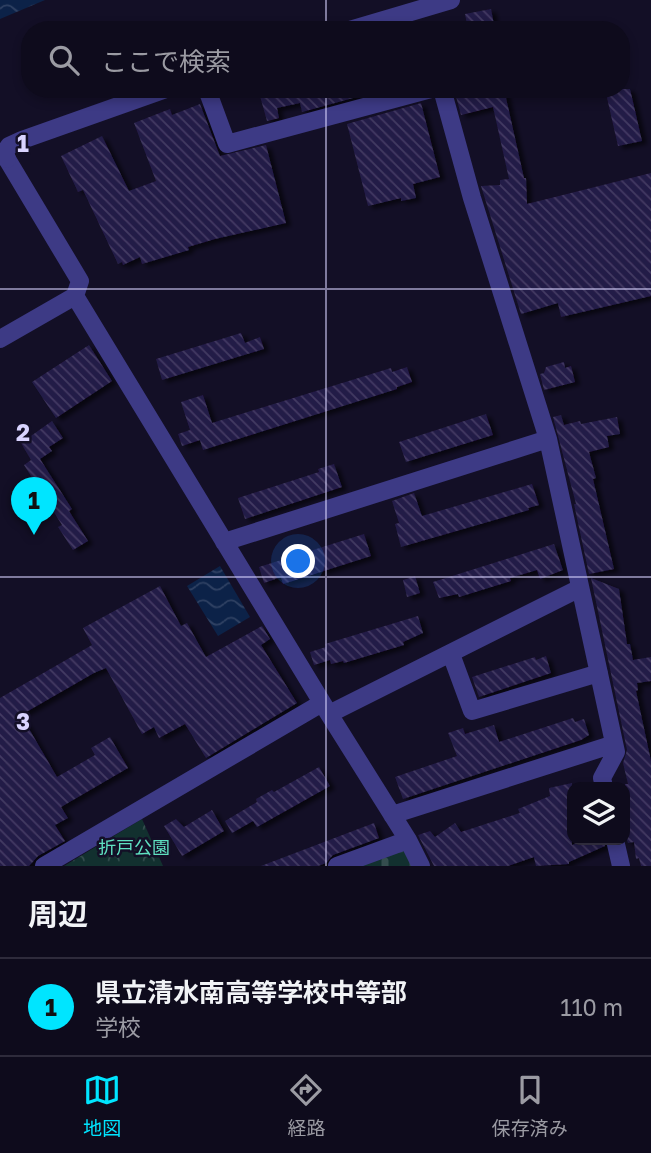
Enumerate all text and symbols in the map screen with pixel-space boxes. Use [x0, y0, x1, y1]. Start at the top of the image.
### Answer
search box [21, 21, 630, 98]
icon: search [45, 41, 83, 79]
text: ここで検索 [101, 46, 231, 77]
text: 1 [17, 129, 29, 157]
text: 2 [16, 418, 30, 446]
pin: 1 [11, 477, 57, 535]
your location [281, 544, 315, 578]
text: 3 [16, 707, 30, 735]
map controls [567, 782, 630, 845]
button: layers [567, 782, 630, 845]
park label: 折戸公園 [98, 836, 170, 858]
text: 周辺 [28, 896, 88, 932]
text: 県立清水南高等学校中等部 [95, 977, 407, 1008]
text: 1 [45, 993, 57, 1021]
text: 110 m [560, 993, 623, 1021]
text: 学校 [95, 1013, 141, 1041]
tab: 地図 [83, 1071, 121, 1140]
tab: 経路 [287, 1071, 326, 1140]
tab: 保存済み [492, 1071, 568, 1140]

